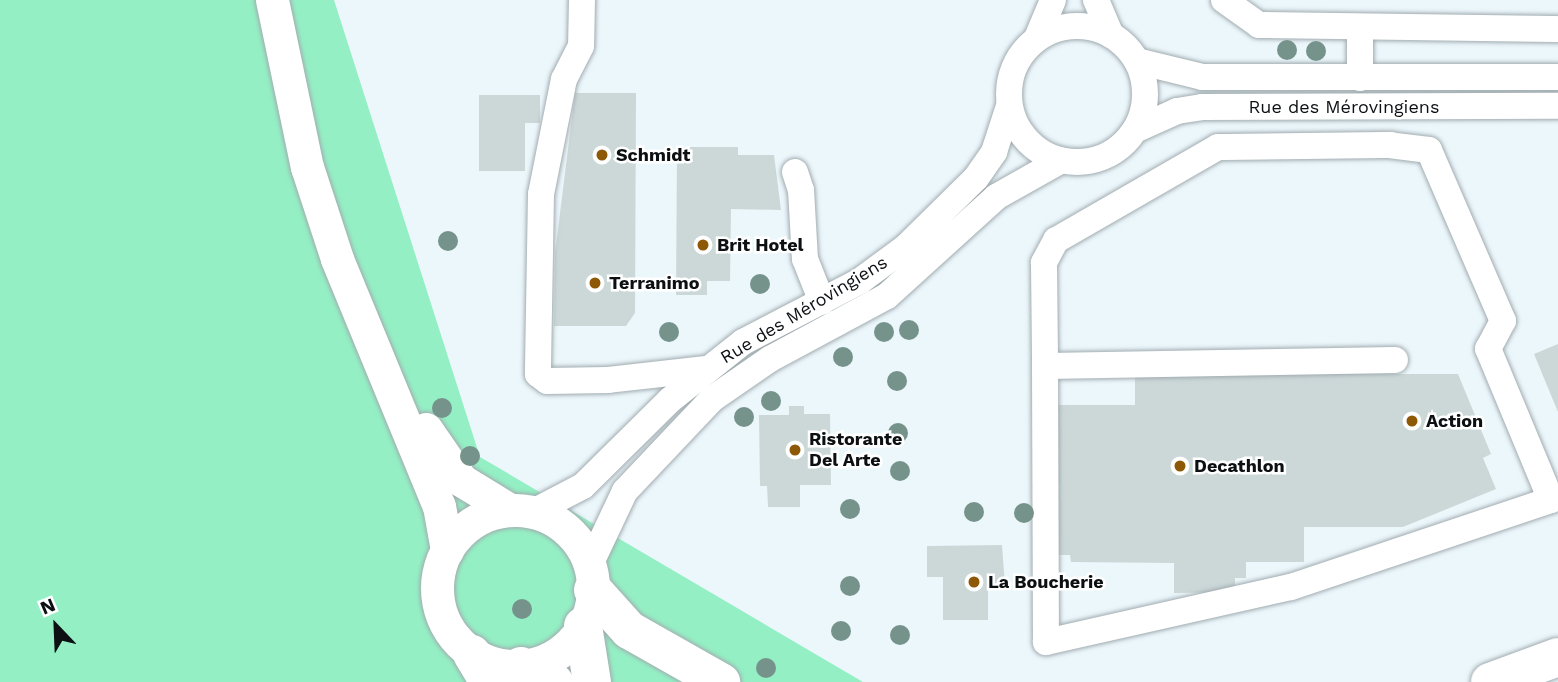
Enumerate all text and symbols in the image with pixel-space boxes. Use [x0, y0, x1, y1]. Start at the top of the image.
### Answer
street label: Rue des Mérovingiens [1249, 96, 1439, 118]
place label: Schmidt [616, 144, 690, 166]
marker: Schmidt [594, 147, 610, 163]
place label: Brit Hotel [717, 234, 803, 256]
marker: Brit Hotel [695, 237, 711, 253]
street label: Rue des Mérovingiens [717, 252, 891, 368]
place label: Terranimo [609, 272, 699, 294]
marker: Terranimo [587, 275, 603, 291]
place label: Action [1426, 410, 1483, 432]
marker: Action [1404, 413, 1420, 429]
place label: Ristorante Del Arte [809, 429, 902, 472]
marker: Ristorante Del Arte [787, 442, 803, 458]
place label: Decathlon [1194, 455, 1285, 477]
marker: Decathlon [1172, 458, 1188, 474]
place label: La Boucherie [988, 571, 1104, 593]
marker: La Boucherie [966, 574, 982, 590]
north arrow [21, 591, 91, 661]
text: N [37, 593, 59, 620]

